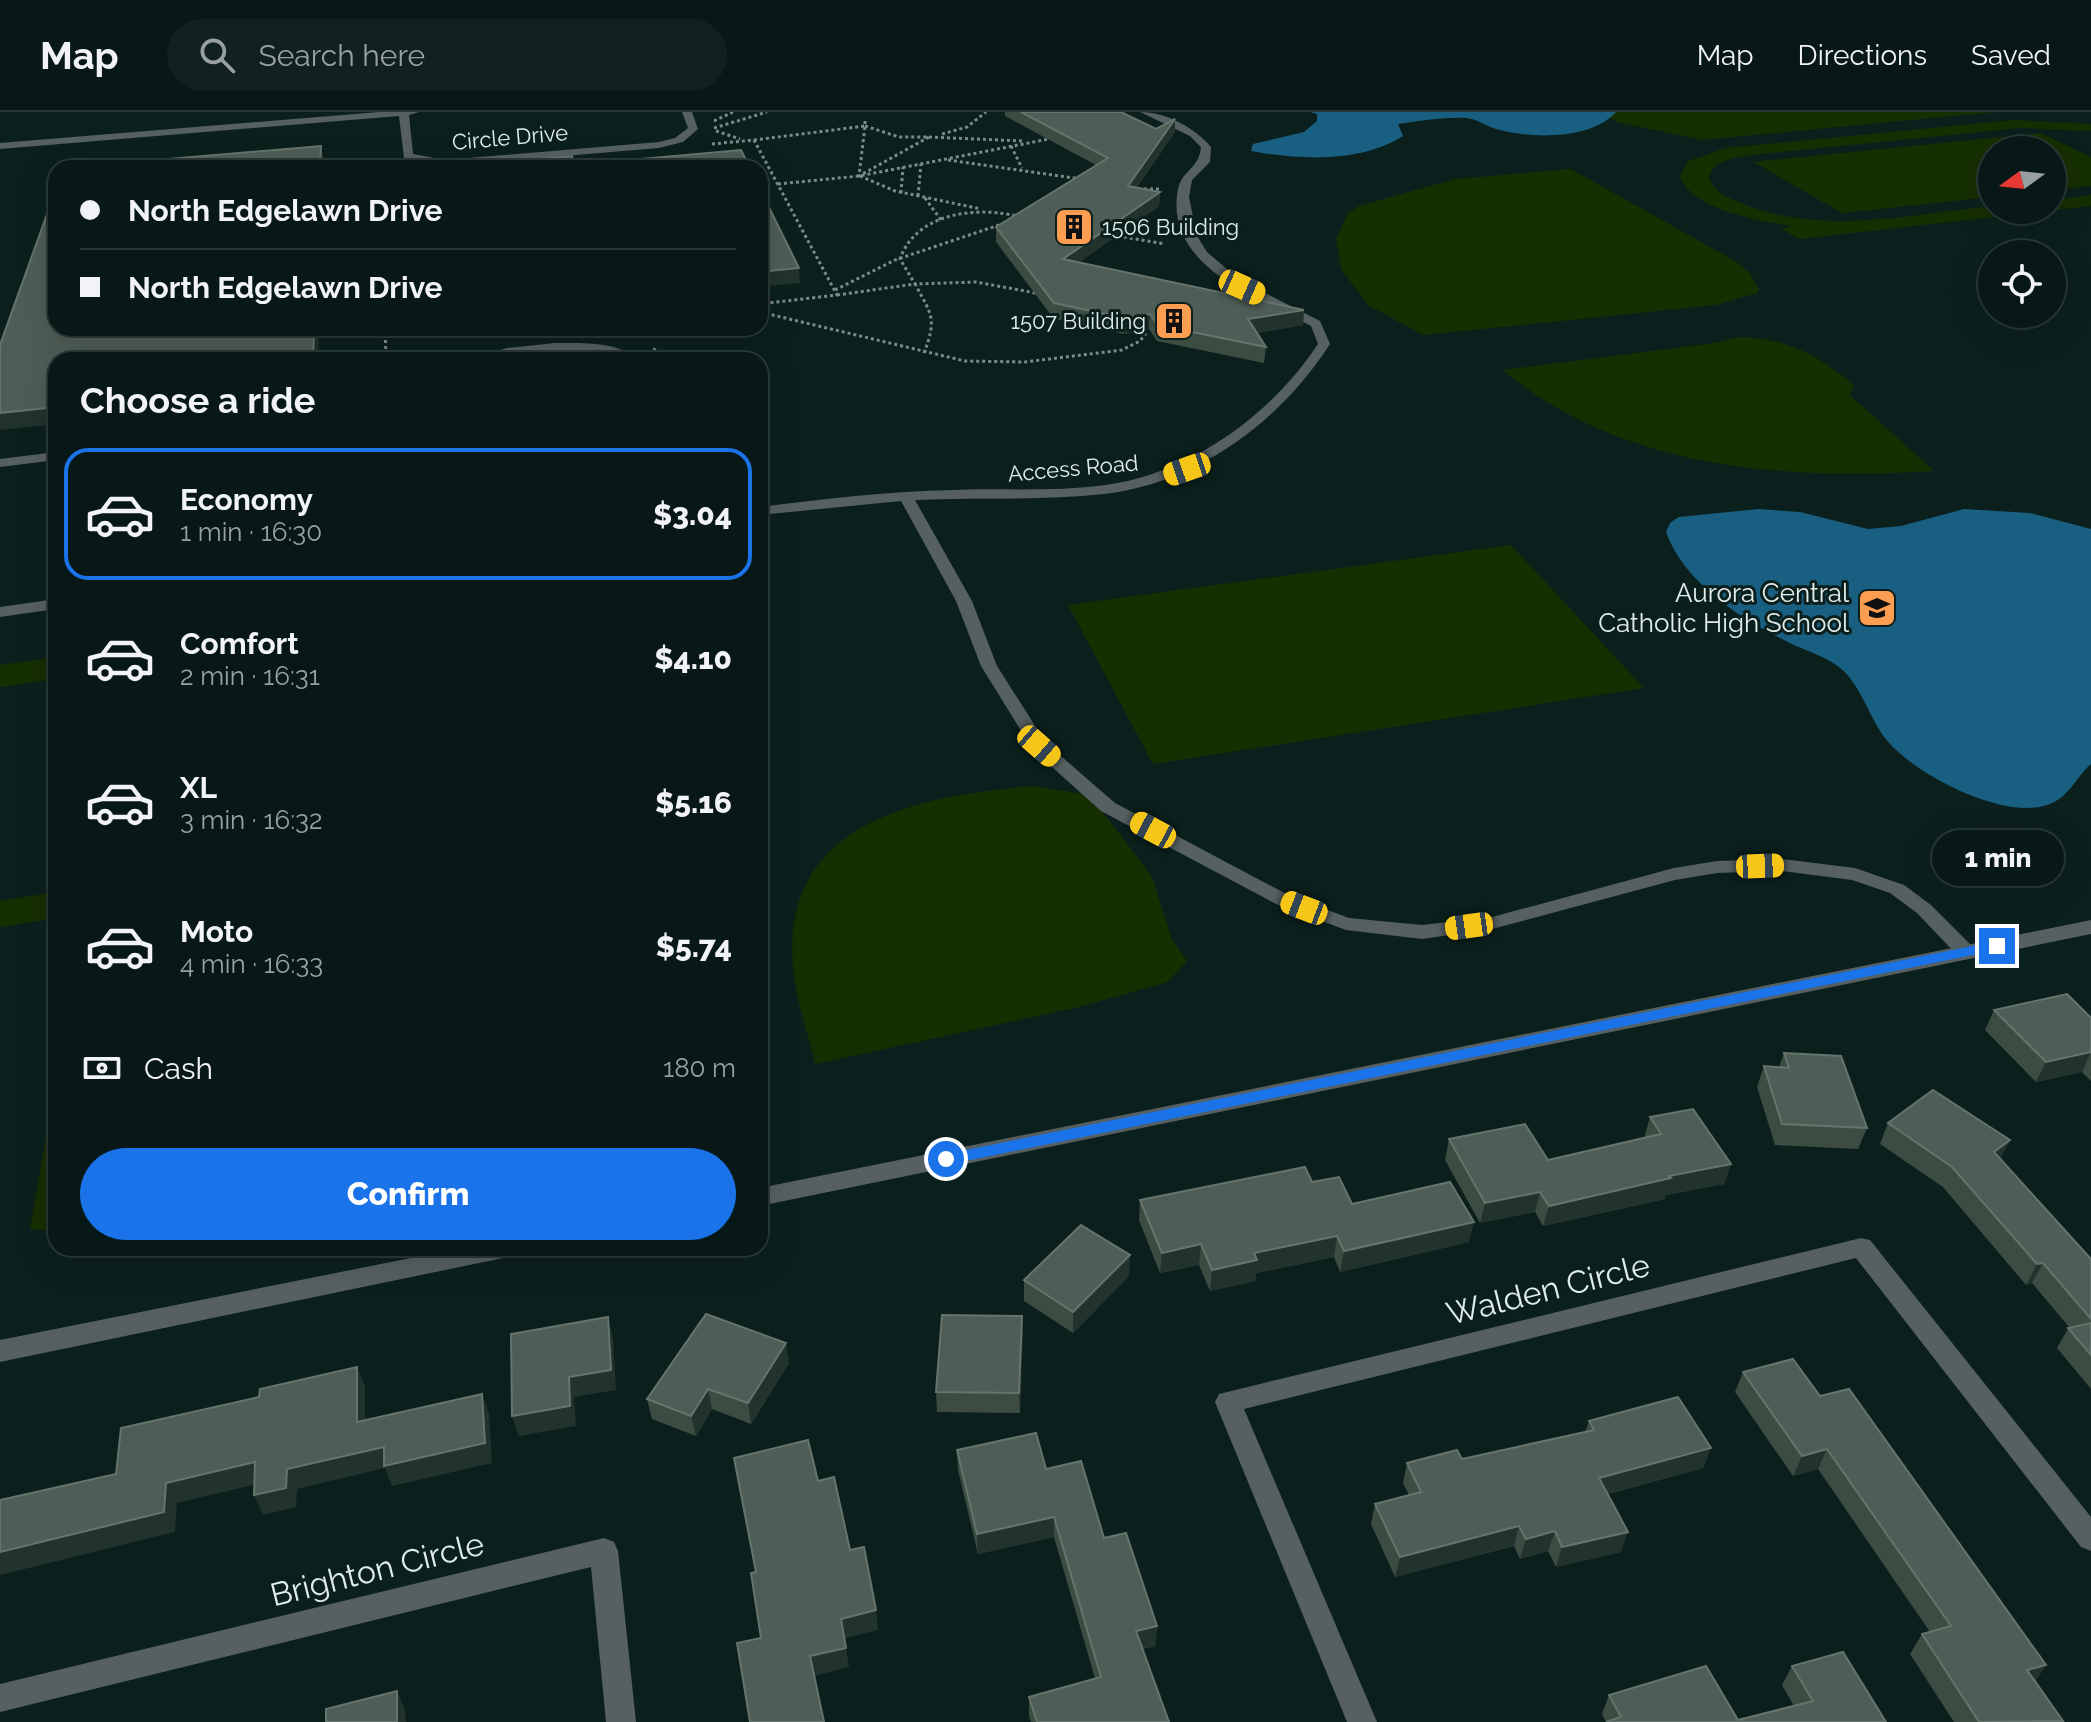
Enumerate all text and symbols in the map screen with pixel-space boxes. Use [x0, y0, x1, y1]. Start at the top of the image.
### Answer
search box [167, 19, 727, 91]
text: Map [40, 33, 119, 78]
icon: search [195, 33, 239, 77]
text: Search here [259, 38, 425, 73]
text: Map [1697, 39, 1754, 72]
text: Directions [1798, 39, 1927, 72]
text: Saved [1971, 39, 2051, 72]
street label: Circle Drive [451, 119, 569, 155]
north arrow [1978, 136, 2066, 224]
map controls [1978, 136, 2066, 328]
text: North Edgelawn Drive [128, 193, 443, 228]
building icon: 1506 Building [1053, 206, 1095, 248]
place label: 1506 Building [1102, 214, 1239, 240]
button: locate [1978, 240, 2066, 328]
car [1215, 266, 1269, 308]
text: North Edgelawn Drive [128, 270, 443, 305]
building icon: 1507 Building [1153, 300, 1195, 342]
place label: 1507 Building [1011, 308, 1146, 334]
text: Choose a ride [80, 379, 315, 421]
street label: Access Road [1007, 449, 1139, 487]
car [1160, 450, 1214, 488]
icon: car [84, 478, 156, 550]
text: Economy [180, 482, 313, 517]
text: $3.04 [653, 497, 732, 532]
text: 1 min · 16:30 [180, 517, 322, 547]
place label: Aurora Central Catholic High School [1598, 578, 1850, 638]
school or university icon: Aurora Central Catholic High School [1856, 587, 1898, 629]
icon: car [84, 622, 156, 694]
text: Comfort [180, 626, 299, 661]
text: $4.10 [654, 641, 732, 676]
text: 2 min · 16:31 [180, 661, 320, 691]
car [1013, 721, 1065, 771]
icon: car [84, 766, 156, 838]
text: XL [180, 770, 217, 805]
text: $5.16 [655, 785, 732, 820]
text: 3 min · 16:32 [180, 805, 323, 835]
car [1126, 808, 1180, 852]
callout: 1 min [1931, 830, 2063, 886]
text: 1 min [1965, 843, 2031, 873]
car [1736, 853, 1784, 879]
car [1277, 888, 1331, 928]
icon: car [84, 910, 156, 982]
car [1444, 911, 1494, 941]
text: Moto [180, 914, 253, 949]
route end [1979, 928, 2015, 964]
text: $5.74 [656, 929, 732, 964]
text: 4 min · 16:33 [180, 949, 323, 979]
icon: cash [80, 1046, 124, 1090]
text: Cash [144, 1051, 213, 1086]
text: 180 m [663, 1053, 736, 1083]
route start [928, 1141, 964, 1177]
button: Confirm [80, 1148, 736, 1240]
street label: Walden Circle [1443, 1246, 1653, 1332]
street label: Brighton Circle [266, 1525, 488, 1613]

